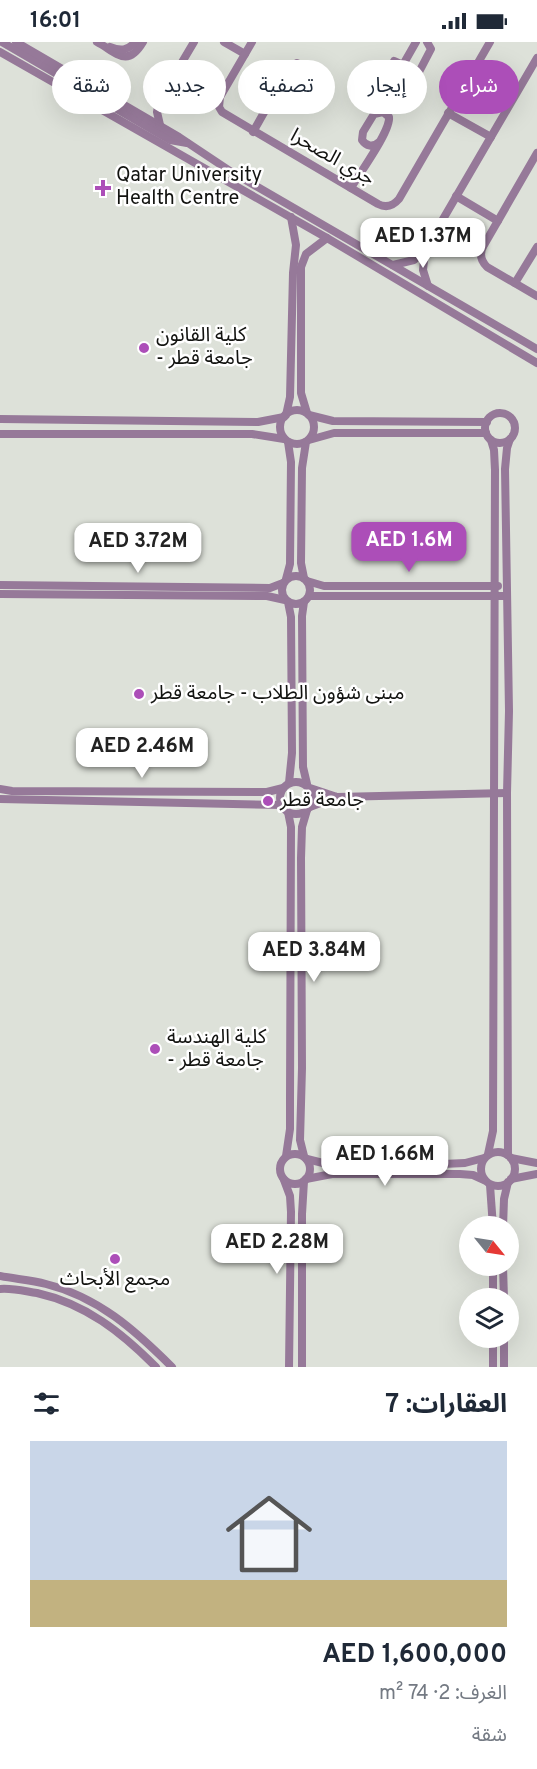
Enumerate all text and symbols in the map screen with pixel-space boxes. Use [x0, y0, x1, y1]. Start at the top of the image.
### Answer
text: 16:01 [30, 8, 81, 35]
chip: شقة [52, 60, 131, 114]
chip: جديد [143, 60, 226, 114]
chip: تصفية [238, 60, 335, 114]
chip: إيجار [347, 60, 427, 114]
chip: شراء [439, 60, 519, 114]
street label: جري الصحرا [285, 123, 379, 193]
place label: Qatar University Health Centre [116, 163, 262, 212]
marker: Qatar University Health Centre [94, 179, 112, 197]
pin: AED 1.37M [354, 218, 492, 269]
text: AED 1.37M [374, 224, 472, 250]
place label: كلية القانون - جامعة قطر [156, 323, 253, 372]
marker: كلية القانون - جامعة قطر [137, 341, 151, 355]
pin: AED 1.6M [347, 522, 471, 573]
pin: AED 3.72M [69, 523, 207, 574]
text: AED 1.6M [365, 528, 453, 554]
text: AED 3.72M [88, 529, 188, 555]
place label: مبنى شؤون الطلاب - جامعة قطر [150, 681, 404, 707]
marker: مبنى شؤون الطلاب - جامعة قطر [132, 687, 146, 701]
pin: AED 2.46M [73, 728, 211, 779]
text: AED 2.46M [90, 734, 194, 760]
place label: جامعة قطر [279, 788, 364, 814]
marker: جامعة قطر [261, 794, 275, 808]
pin: AED 3.84M [245, 932, 383, 983]
text: AED 3.84M [262, 938, 366, 964]
place label: كلية الهندسة - جامعة قطر [167, 1025, 267, 1074]
marker: كلية الهندسة - جامعة قطر [148, 1042, 162, 1056]
pin: AED 1.66M [316, 1136, 454, 1187]
text: AED 1.66M [335, 1142, 435, 1168]
north arrow [459, 1216, 519, 1276]
map controls [459, 1216, 519, 1348]
pin: AED 2.28M [208, 1224, 346, 1275]
text: AED 2.28M [225, 1230, 329, 1256]
marker: مجمع الأبحاث [108, 1252, 122, 1266]
place label: مجمع الأبحاث [60, 1267, 170, 1293]
button: layers [459, 1288, 519, 1348]
icon: filters [30, 1387, 63, 1420]
text: العقارات: 7 [385, 1389, 507, 1422]
icon: home [215, 1480, 323, 1588]
text: AED 1,600,000 [322, 1639, 507, 1672]
text: الغرف: 2 · 74 m² [379, 1681, 507, 1707]
text: شقة [472, 1723, 507, 1749]

